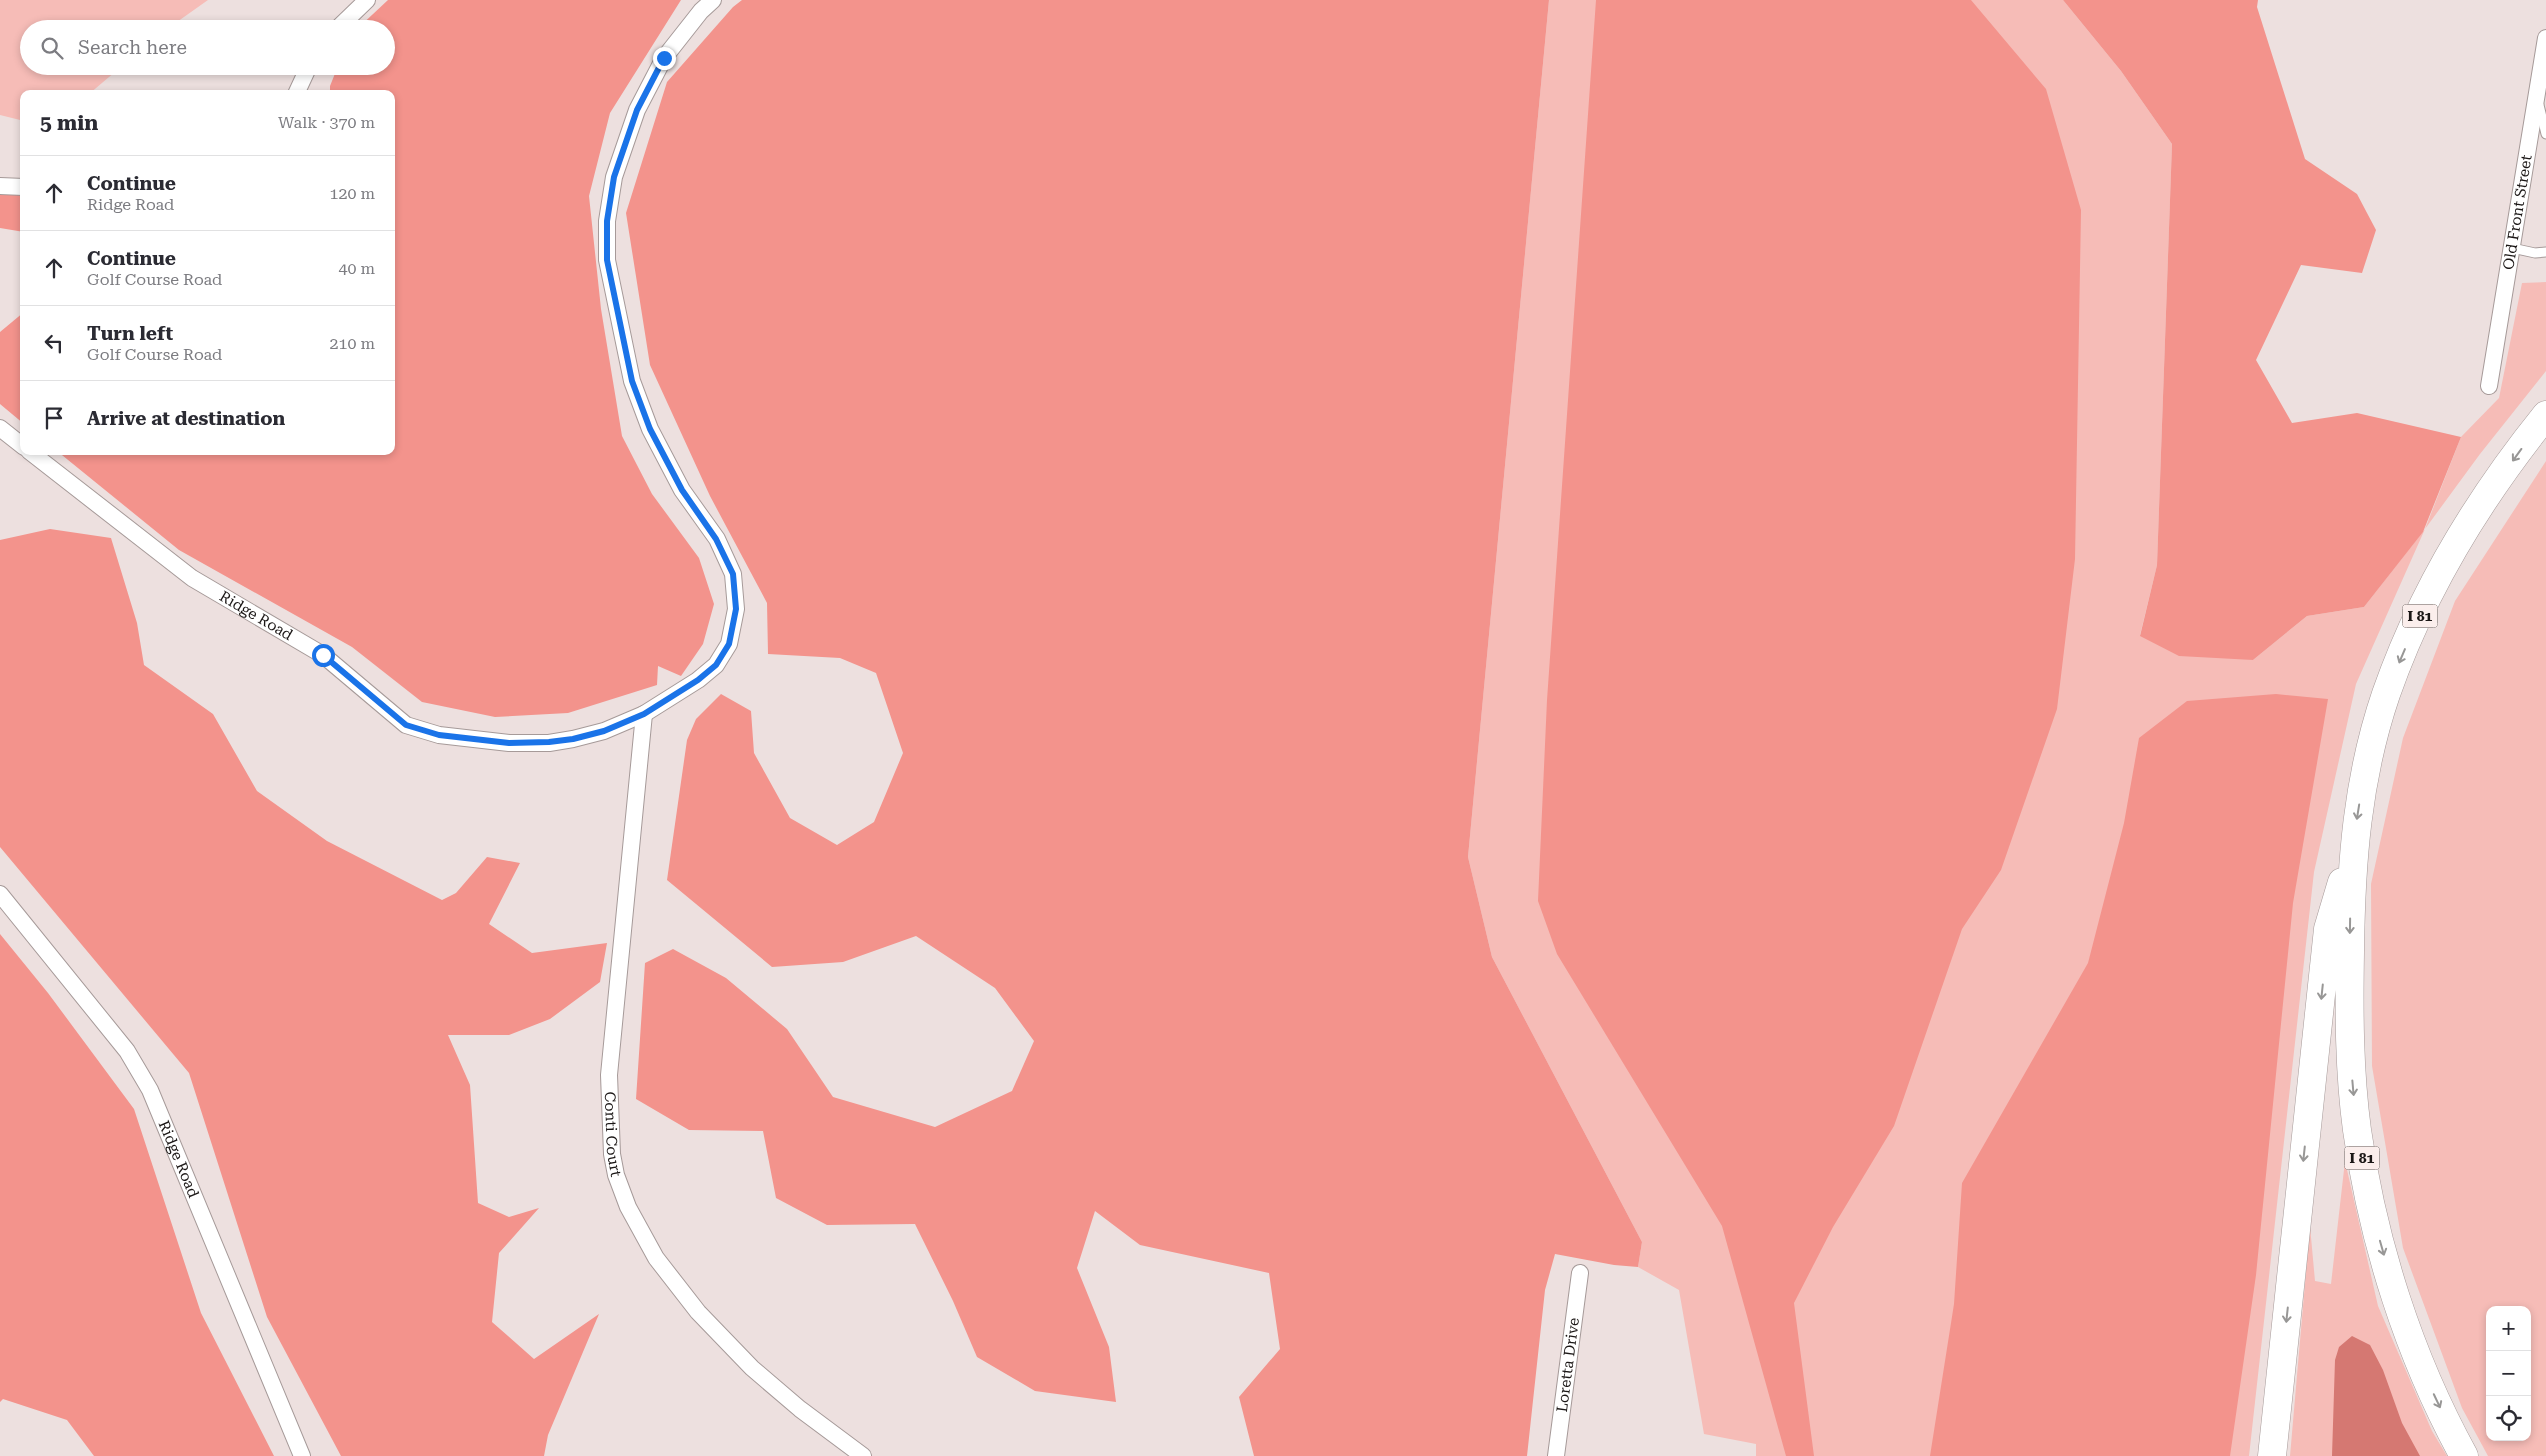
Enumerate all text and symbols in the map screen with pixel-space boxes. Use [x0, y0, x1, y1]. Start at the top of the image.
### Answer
search box [20, 20, 395, 75]
icon: search [38, 34, 66, 62]
text: Search here [78, 36, 187, 59]
route end [653, 47, 676, 70]
text: 5 min [40, 111, 98, 135]
text: Walk · 370 m [278, 113, 375, 132]
street label: Old Front Street [2499, 153, 2536, 271]
text: Continue [87, 172, 176, 195]
icon: ahead [40, 179, 68, 207]
text: 120 m [329, 184, 375, 203]
text: Ridge Road [87, 195, 174, 214]
text: Continue [87, 247, 176, 270]
icon: ahead [40, 254, 68, 282]
text: 40 m [338, 259, 375, 278]
text: Golf Course Road [87, 270, 222, 289]
text: Turn left [87, 322, 173, 345]
icon: left [40, 329, 68, 357]
text: 210 m [329, 334, 375, 353]
text: Golf Course Road [87, 345, 222, 364]
icon: arrive [40, 404, 68, 432]
text: Arrive at destination [87, 407, 285, 430]
one-way arrow [2512, 448, 2522, 462]
street label: Ridge Road [216, 587, 296, 644]
road number: I 81 [2402, 604, 2438, 628]
route start [312, 644, 335, 667]
one-way arrow [2397, 648, 2406, 663]
one-way arrow [2353, 803, 2363, 819]
one-way arrow [2346, 918, 2355, 934]
one-way arrow [2317, 984, 2326, 1000]
one-way arrow [2348, 1080, 2358, 1096]
street label: Conti Court [601, 1091, 625, 1179]
street label: Ridge Road [155, 1118, 203, 1201]
one-way arrow [2299, 1145, 2309, 1161]
road number: I 81 [2344, 1146, 2380, 1170]
one-way arrow [2377, 1240, 2387, 1256]
map controls [2486, 1306, 2531, 1441]
button: + [2486, 1306, 2531, 1351]
one-way arrow [2282, 1307, 2292, 1323]
street label: Loretta Drive [1553, 1316, 1583, 1413]
button: − [2486, 1351, 2531, 1396]
one-way arrow [2432, 1393, 2442, 1408]
button: locate [2486, 1396, 2531, 1441]

